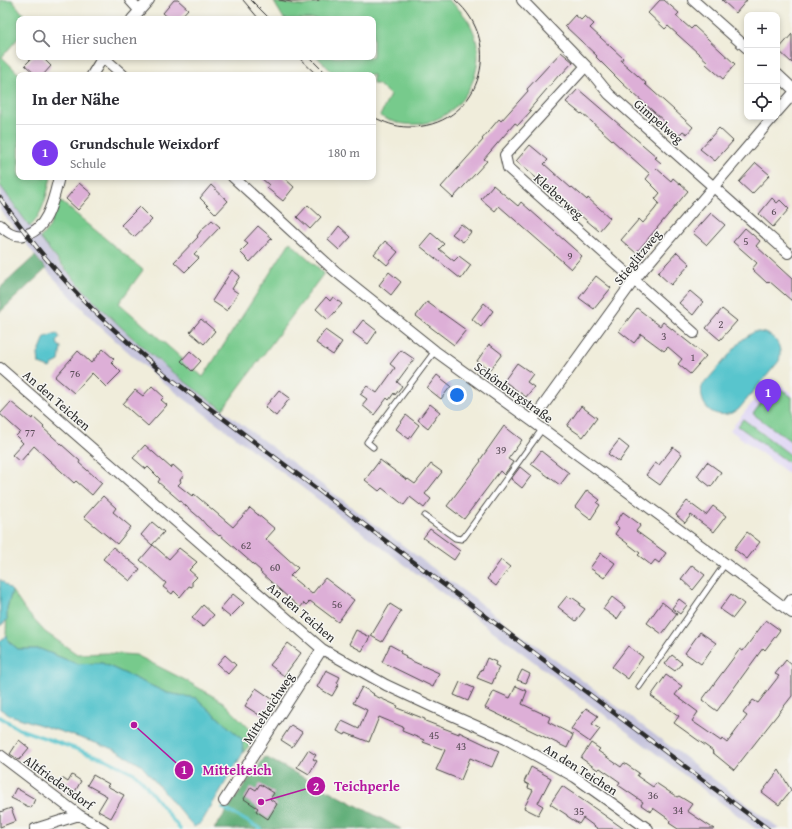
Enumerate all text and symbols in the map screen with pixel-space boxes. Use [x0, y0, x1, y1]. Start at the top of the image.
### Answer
map controls [744, 12, 780, 120]
button: + [744, 12, 780, 48]
search box [16, 16, 376, 60]
icon: search [30, 27, 52, 49]
text: Hier suchen [62, 28, 137, 49]
button: − [744, 48, 780, 84]
button: locate [744, 84, 780, 120]
text: In der Nähe [32, 86, 120, 111]
street label: Gimpelweg [630, 94, 688, 149]
text: Grundschule Weixdorf [70, 133, 219, 154]
text: 1 [42, 143, 48, 162]
text: 180 m [328, 143, 360, 162]
text: Schule [70, 154, 106, 173]
street label: Kleiberweg [530, 169, 588, 224]
house number: 6 [771, 203, 777, 219]
street label: Stieglitzweg [609, 225, 666, 289]
house number: 5 [743, 233, 749, 249]
house number: 9 [567, 248, 573, 264]
house number: 2 [718, 316, 724, 332]
house number: 3 [661, 328, 667, 344]
house number: 1 [690, 349, 696, 365]
street label: Schönburgstraße [470, 357, 557, 428]
house number: 76 [70, 365, 80, 381]
street label: An den Teichen [19, 366, 95, 436]
pin: 1 [755, 379, 781, 412]
your location [447, 385, 467, 405]
house number: 77 [25, 424, 35, 440]
house number: 39 [496, 442, 506, 458]
house number: 62 [241, 537, 251, 553]
house number: 60 [270, 559, 280, 575]
street label: An den Teichen [263, 578, 341, 647]
house number: 56 [332, 596, 342, 612]
street label: Mittelteichweg [238, 668, 299, 748]
house number: 45 [429, 727, 439, 743]
house number: 43 [456, 738, 466, 754]
street label: An den Teichen [540, 739, 622, 800]
street label: Altfriedersdorf [20, 751, 99, 815]
callout: Mittelteich [174, 757, 279, 783]
text: Mittelteich [202, 760, 272, 780]
text: 1 [181, 761, 187, 778]
callout: Teichperle [306, 773, 408, 799]
text: Teichperle [334, 776, 400, 796]
text: 2 [313, 778, 319, 795]
house number: 36 [648, 787, 658, 803]
house number: 34 [673, 802, 683, 818]
house number: 35 [574, 803, 584, 819]

